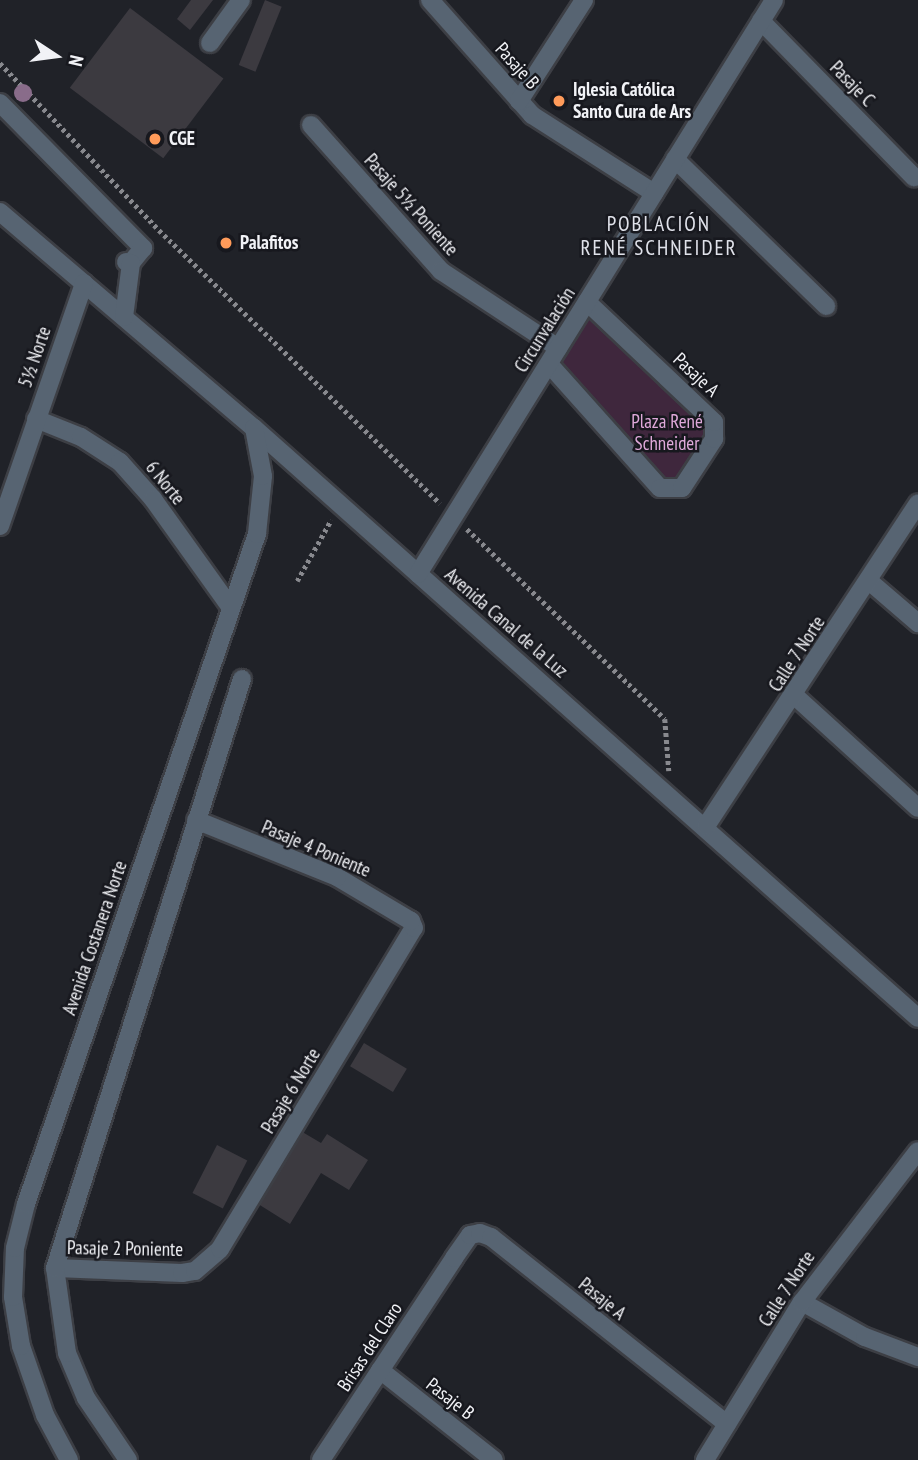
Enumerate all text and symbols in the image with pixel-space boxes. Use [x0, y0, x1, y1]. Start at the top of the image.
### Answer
north arrow [21, 21, 91, 91]
street label: Pasaje B [490, 38, 544, 94]
text: N [64, 53, 89, 68]
street label: Pasaje C [825, 57, 879, 111]
place label: Iglesia Católica Santo Cura de Ars [573, 79, 692, 123]
marker: Iglesia Católica Santo Cura de Ars [551, 93, 567, 109]
place label: CGE [169, 128, 195, 150]
marker: CGE [147, 131, 163, 147]
street label: Pasaje 5½ Poniente [359, 149, 463, 261]
district label: POBLACIÓN RENÉ SCHNEIDER [582, 211, 736, 261]
place label: Palafitos [240, 232, 298, 254]
marker: Palafitos [218, 235, 234, 251]
street label: Circunvalación [510, 283, 580, 377]
street label: 5½ Norte [14, 324, 56, 390]
street label: Pasaje A [668, 348, 724, 402]
park label: Plaza René Schneider [631, 411, 703, 455]
street label: 6 Norte [141, 457, 189, 509]
street label: Avenida Canal de la Luz [440, 563, 572, 683]
street label: Calle 7 Norte [764, 612, 830, 696]
street label: Pasaje 4 Poniente [258, 816, 374, 882]
street label: Avenida Costanera Norte [58, 858, 132, 1018]
street label: Pasaje 6 Norte [257, 1044, 325, 1138]
street label: Pasaje 2 Poniente [67, 1237, 183, 1261]
street label: Calle 7 Norte [754, 1247, 820, 1331]
street label: Pasaje A [574, 1273, 630, 1325]
street label: Brisas del Claro [333, 1298, 407, 1396]
street label: Pasaje B [421, 1373, 479, 1425]

